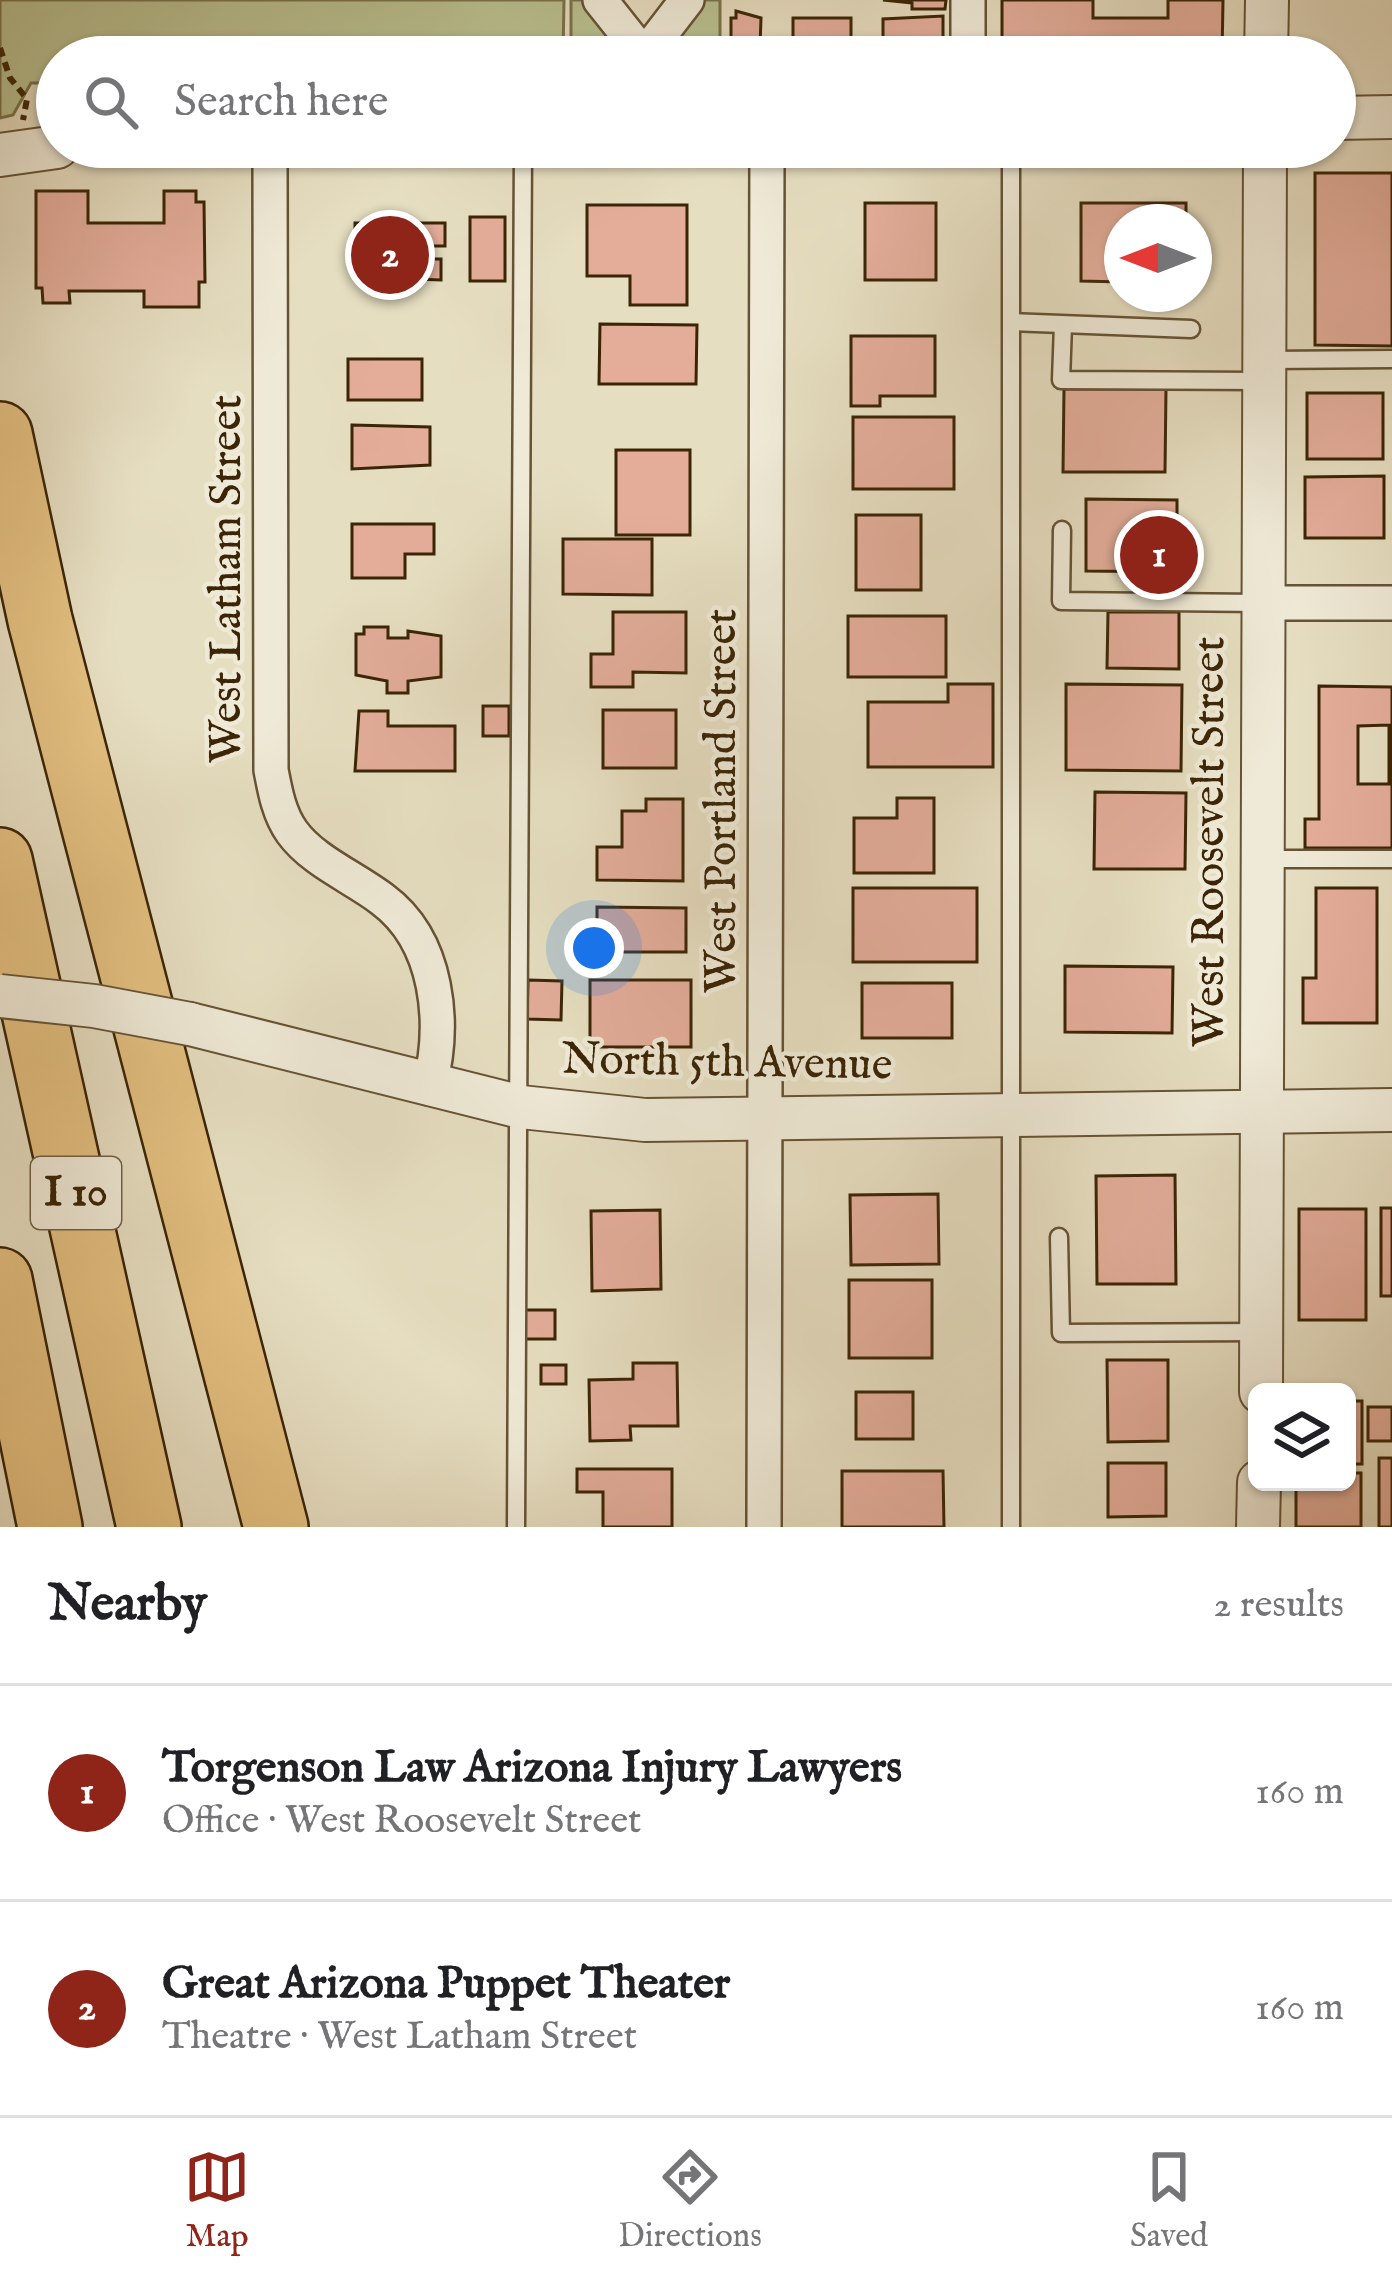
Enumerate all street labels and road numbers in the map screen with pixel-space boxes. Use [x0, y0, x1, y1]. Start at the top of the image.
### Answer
street label: West Latham Street [199, 394, 256, 764]
street label: West Portland Street [694, 609, 751, 993]
street label: West Roosevelt Street [1182, 636, 1239, 1048]
street label: North 5th Avenue [561, 1032, 893, 1094]
road number: I 10 [31, 1157, 121, 1229]

